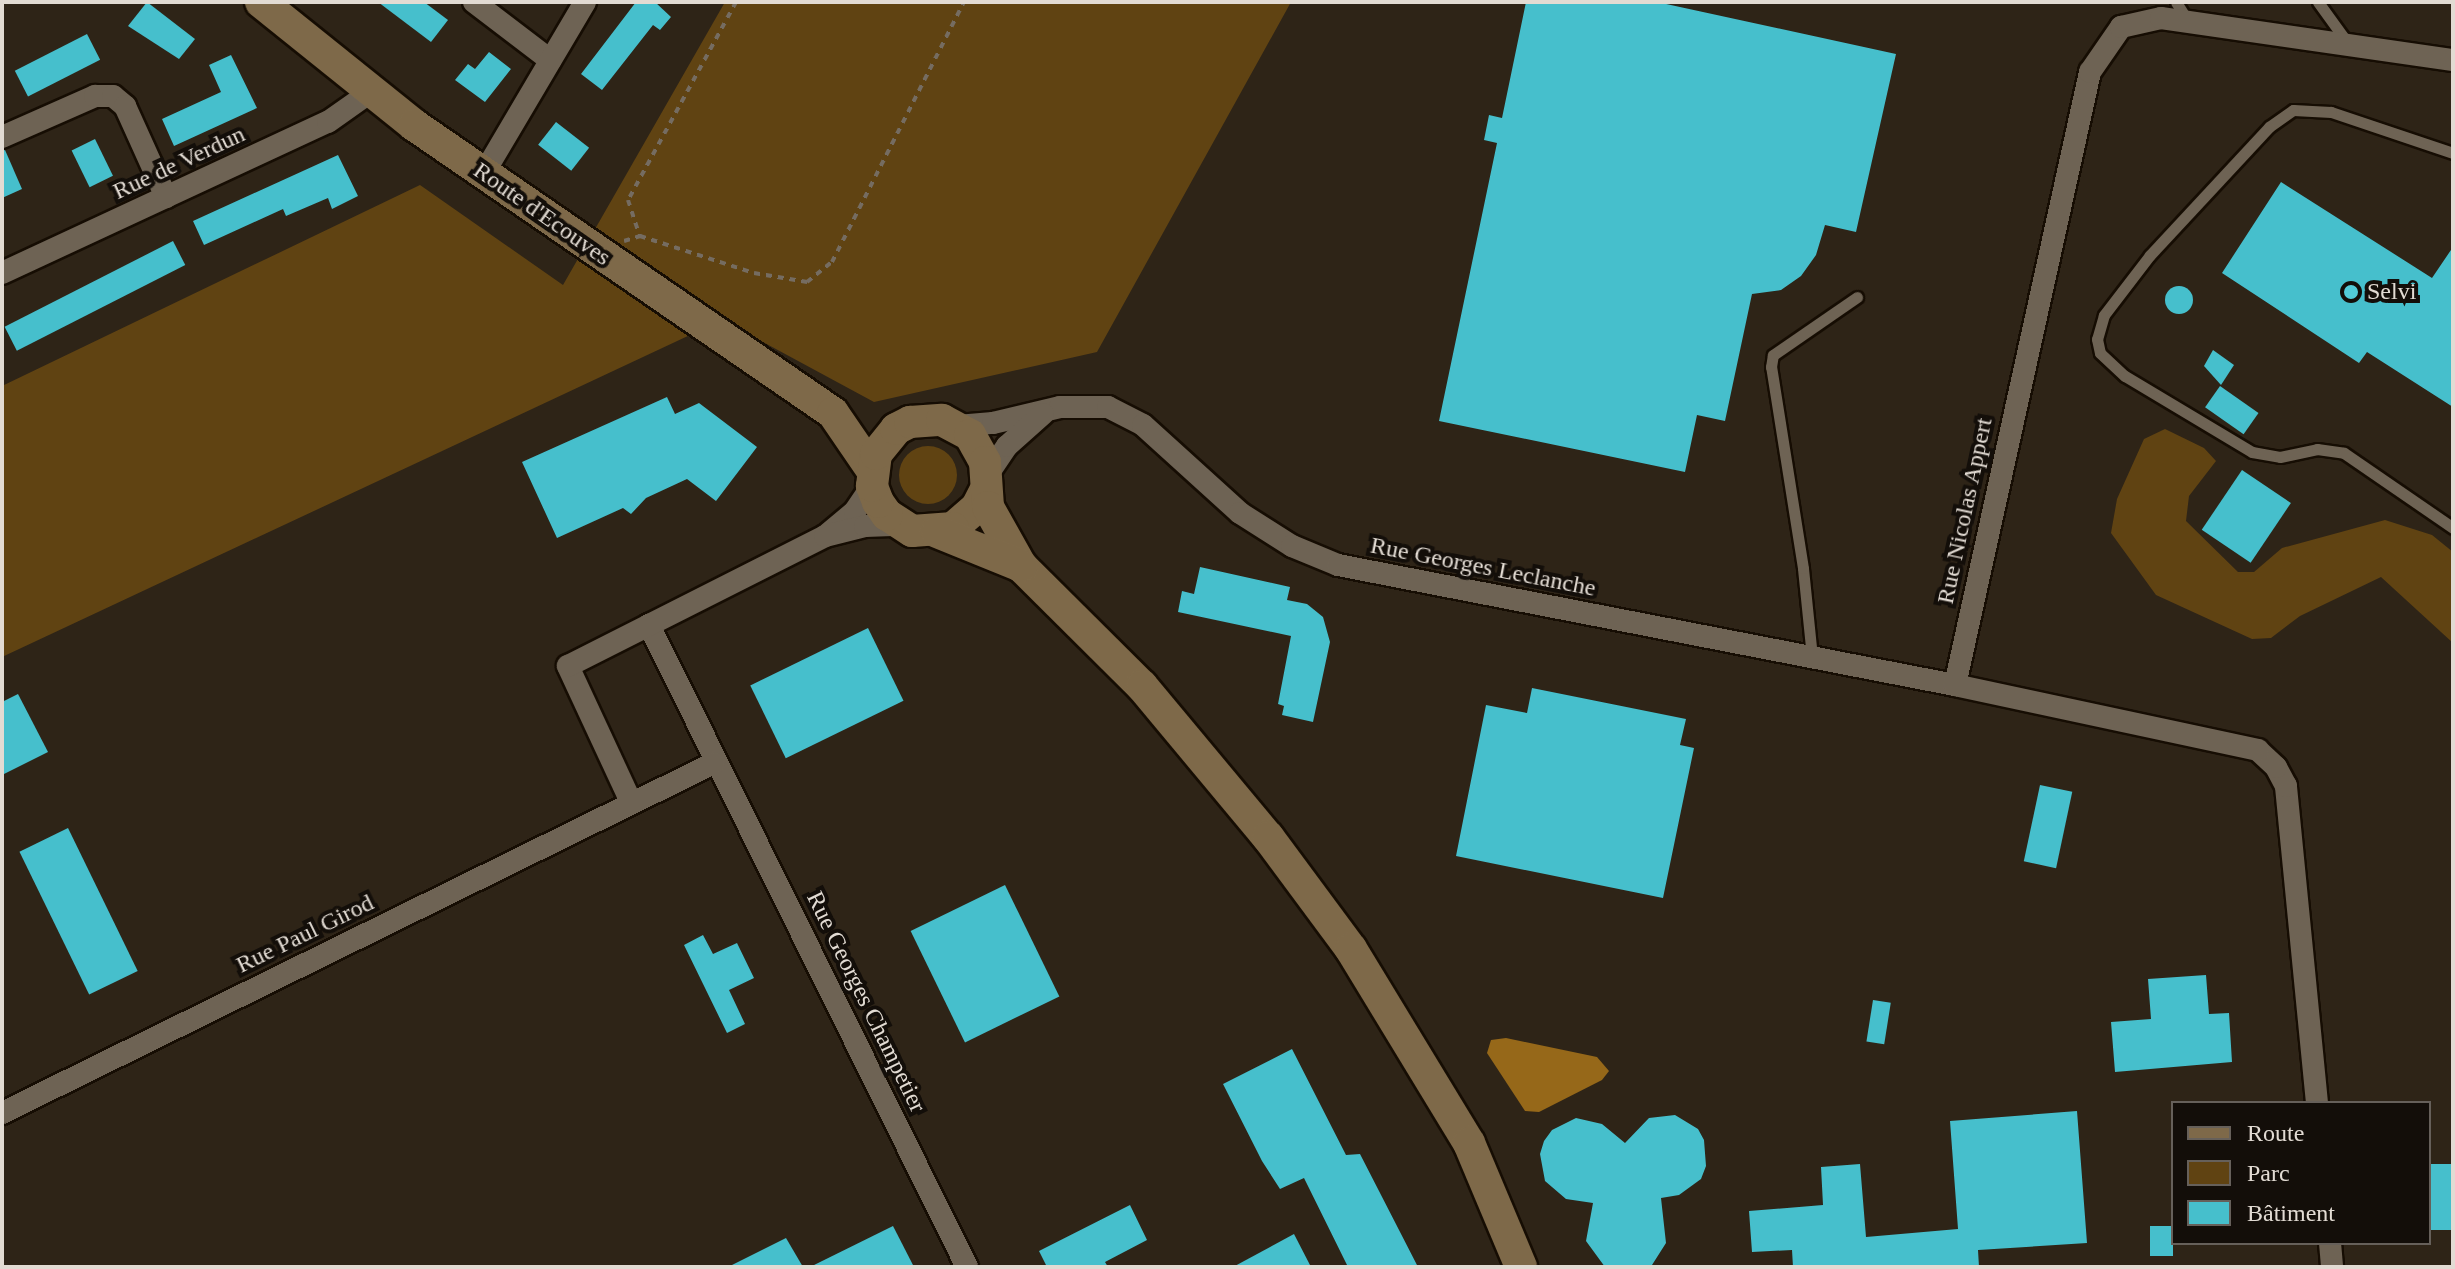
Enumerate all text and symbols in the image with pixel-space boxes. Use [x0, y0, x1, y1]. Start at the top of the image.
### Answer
street label: Rue de Verdun [108, 120, 250, 206]
street label: Route d'Ecouves [468, 156, 616, 272]
place label: Selvi [2367, 278, 2416, 306]
marker: Selvi [2342, 283, 2360, 301]
street label: Rue Nicolas Appert [1931, 415, 1999, 607]
street label: Rue Georges Leclanche [1368, 531, 1598, 603]
street label: Rue Georges Champetier [800, 887, 932, 1117]
street label: Rue Paul Girod [232, 888, 378, 980]
legend [2171, 1101, 2431, 1245]
text: Route [2247, 1120, 2304, 1146]
text: Parc [2247, 1160, 2290, 1186]
text: Bâtiment [2247, 1200, 2335, 1226]

